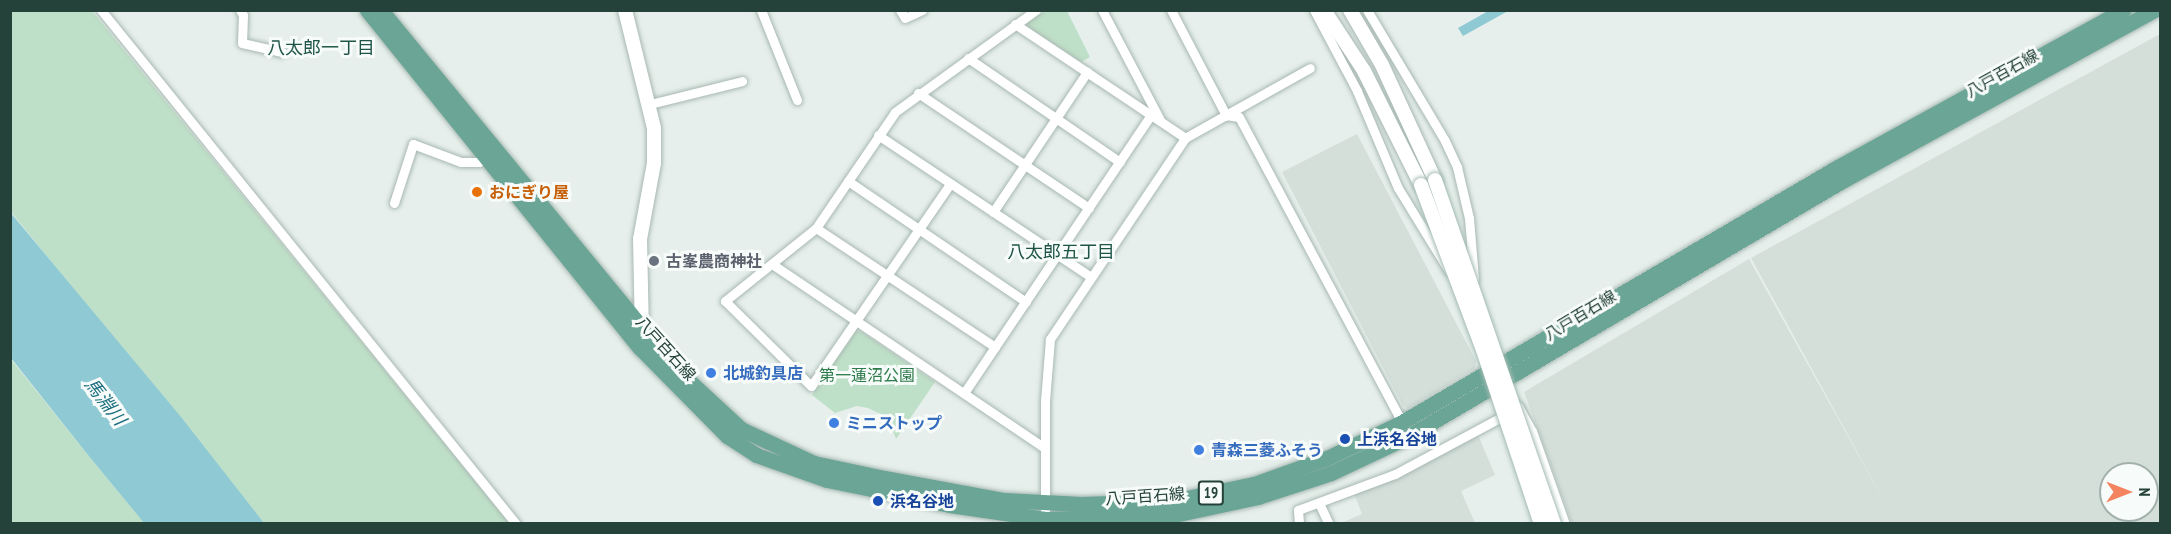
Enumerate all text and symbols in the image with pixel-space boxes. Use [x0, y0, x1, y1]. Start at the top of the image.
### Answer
district label: 八太郎一丁目 [267, 37, 375, 59]
street label: 八戸百石線 [1962, 45, 2042, 101]
place label: おにぎり屋 [489, 182, 569, 202]
marker: おにぎり屋 [470, 185, 484, 199]
district label: 八太郎五丁目 [1007, 241, 1115, 263]
place label: 古峯農商神社 [666, 251, 762, 271]
marker: 古峯農商神社 [647, 254, 661, 268]
street label: 八戸百石線 [1541, 286, 1619, 344]
street label: 八戸百石線 [632, 312, 700, 384]
place label: 北城釣具店 [723, 363, 803, 383]
park label: 第一蓮沼公園 [819, 365, 915, 385]
marker: 北城釣具店 [704, 366, 718, 380]
water label: 馬淵川 [80, 374, 130, 430]
place label: ミニストップ [846, 413, 942, 433]
marker: ミニストップ [827, 416, 841, 430]
place label: 上浜名谷地 [1357, 429, 1437, 449]
marker: 上浜名谷地 [1338, 432, 1352, 446]
place label: 青森三菱ふそう [1211, 440, 1323, 460]
marker: 青森三菱ふそう [1192, 443, 1206, 457]
north arrow [2099, 462, 2159, 522]
road number: 19 [1198, 481, 1224, 505]
street label: 八戸百石線 [1104, 484, 1186, 508]
text: N [2135, 488, 2155, 496]
place label: 浜名谷地 [890, 491, 954, 511]
marker: 浜名谷地 [871, 494, 885, 508]

